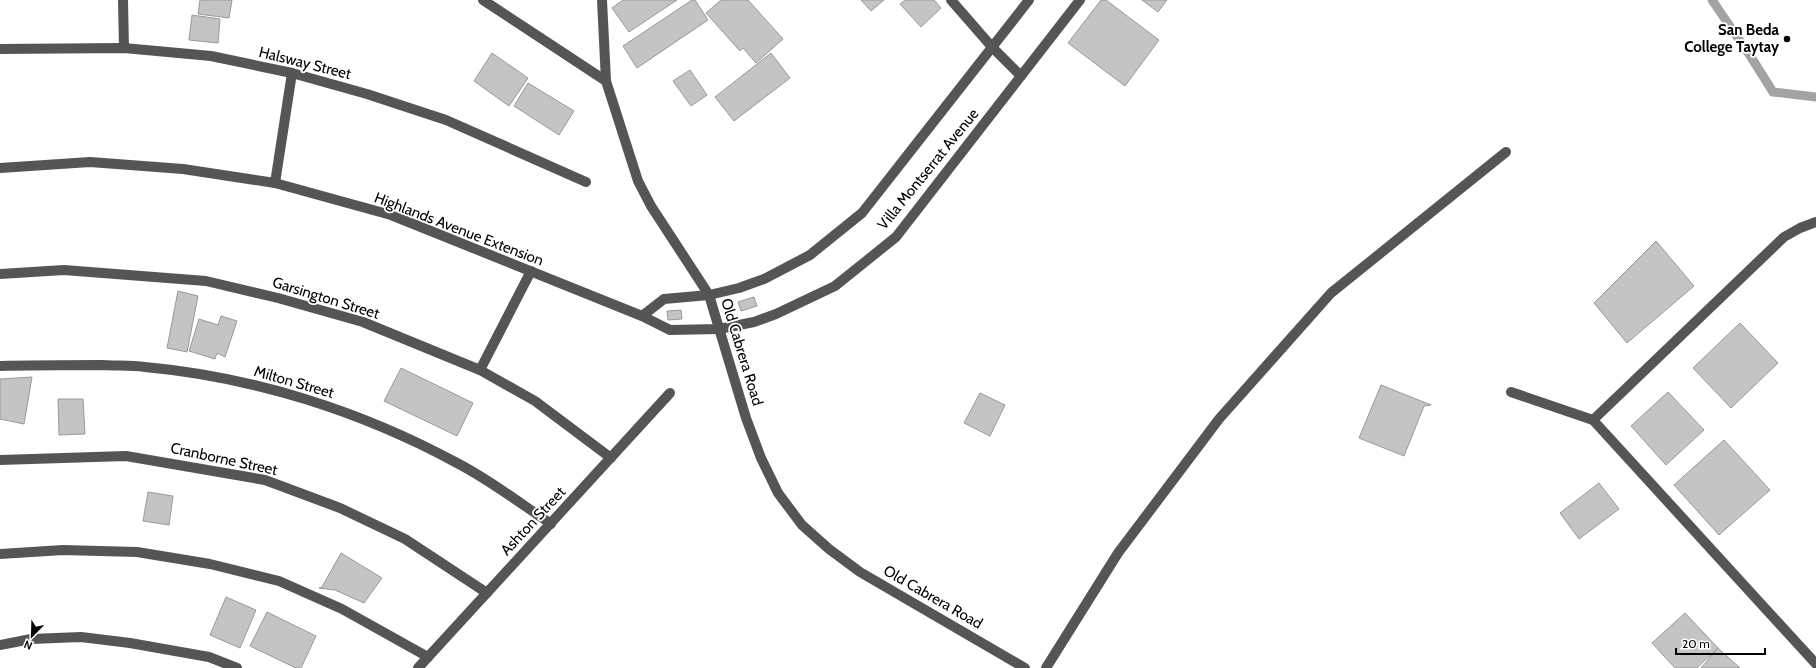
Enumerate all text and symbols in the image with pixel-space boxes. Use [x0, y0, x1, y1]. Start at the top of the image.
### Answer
place label: San Beda College Taytay [1684, 21, 1780, 56]
marker: San Beda College Taytay [1782, 34, 1792, 44]
street label: Halsway Street [257, 43, 353, 83]
street label: Villa Montserrat Avenue [874, 105, 983, 233]
street label: Highlands Avenue Extension [372, 188, 546, 270]
street label: Garsington Street [270, 273, 382, 323]
street label: Old Cabrera Road [717, 296, 767, 408]
street label: Milton Street [252, 362, 336, 402]
street label: Cranborne Street [169, 439, 279, 479]
street label: Ashton Street [497, 483, 569, 559]
street label: Old Cabrera Road [880, 561, 986, 633]
north arrow [12, 616, 52, 656]
scale bar [1676, 630, 1765, 656]
text: 20 m [1682, 636, 1710, 651]
text: N [22, 637, 34, 653]

